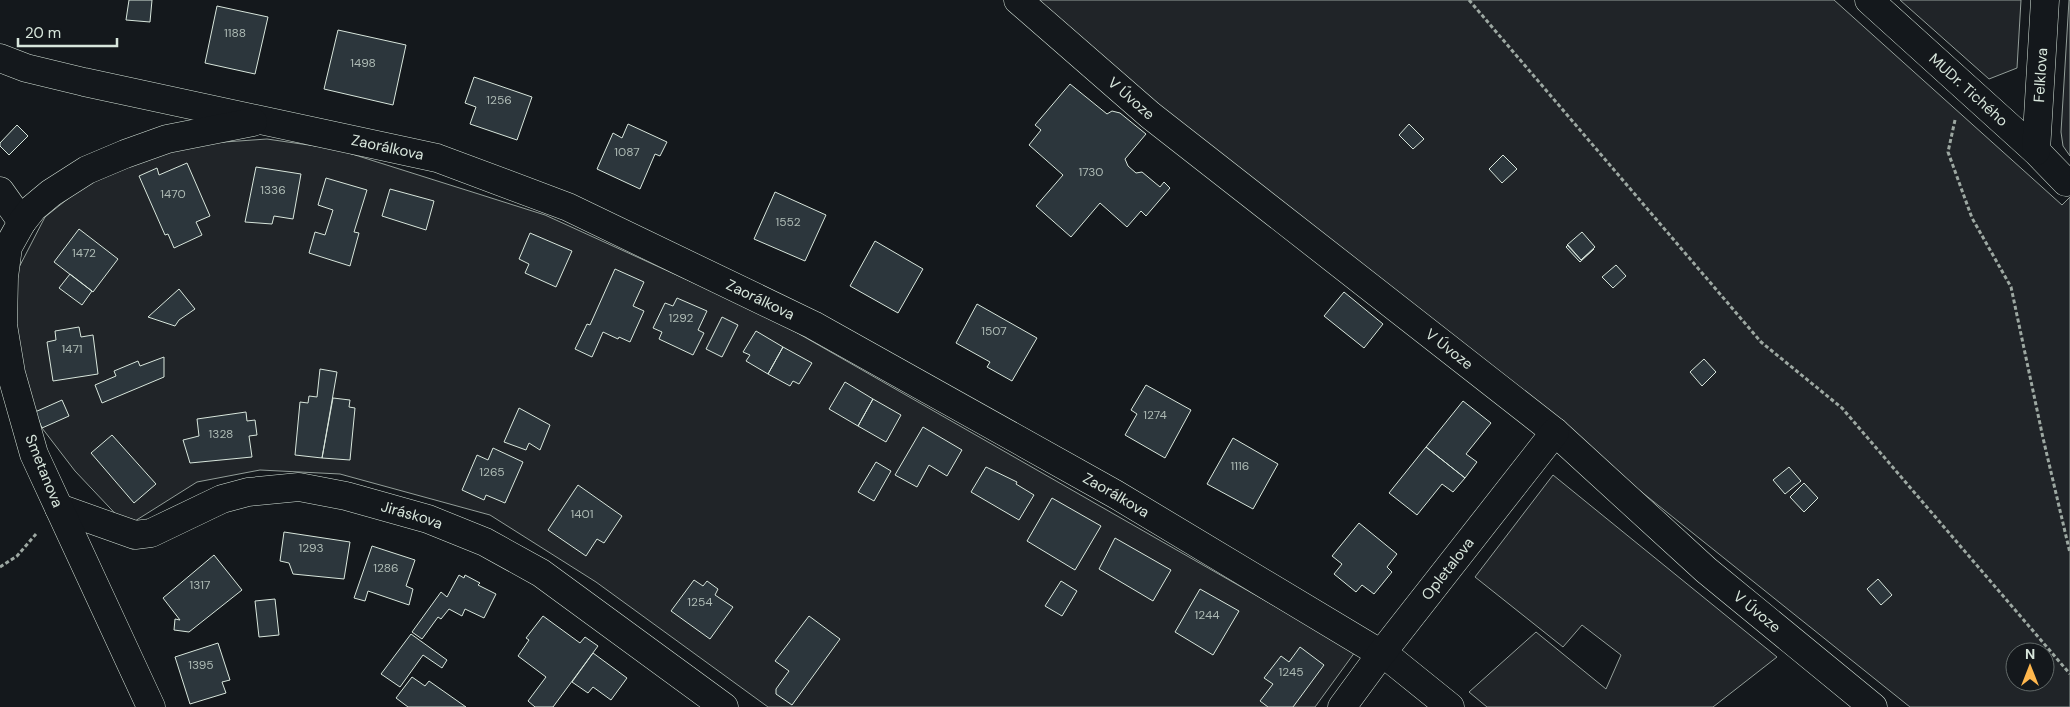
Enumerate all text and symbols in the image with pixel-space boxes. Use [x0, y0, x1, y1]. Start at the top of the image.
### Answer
scale bar [18, 15, 116, 47]
text: 20 m [25, 23, 61, 43]
house number: 1188 [224, 25, 246, 41]
street label: Felklova [2029, 47, 2052, 103]
street label: MUDr. Tichého [1925, 49, 2012, 131]
house number: 1498 [350, 55, 376, 71]
street label: V Úvoze [1104, 73, 1159, 124]
house number: 1256 [486, 92, 512, 108]
street label: Zaorálkova [349, 130, 426, 165]
house number: 1087 [614, 144, 640, 160]
house number: 1730 [1078, 164, 1104, 180]
house number: 1336 [260, 182, 286, 198]
house number: 1470 [160, 186, 186, 202]
house number: 1552 [775, 214, 801, 230]
house number: 1472 [72, 245, 96, 261]
street label: Zaorálkova [723, 275, 798, 325]
house number: 1292 [669, 310, 693, 326]
house number: 1507 [981, 323, 1007, 339]
street label: V Úvoze [1421, 324, 1477, 374]
house number: 1471 [61, 341, 83, 357]
house number: 1274 [1143, 407, 1167, 423]
house number: 1328 [209, 426, 233, 442]
street label: Smetanova [20, 431, 68, 511]
house number: 1116 [1231, 458, 1249, 474]
house number: 1265 [479, 464, 505, 480]
street label: Zaorálkova [1079, 468, 1153, 522]
street label: Jiráskova [379, 496, 446, 534]
house number: 1401 [571, 506, 593, 522]
street label: Opletalova [1417, 533, 1479, 604]
house number: 1293 [299, 540, 323, 556]
house number: 1286 [373, 560, 399, 576]
house number: 1317 [190, 577, 210, 593]
street label: V Úvoze [1729, 586, 1785, 637]
house number: 1254 [687, 594, 713, 610]
house number: 1244 [1194, 607, 1220, 623]
north arrow [2005, 642, 2055, 692]
text: N [2025, 645, 2035, 663]
house number: 1395 [188, 657, 214, 673]
house number: 1245 [1278, 664, 1304, 680]

